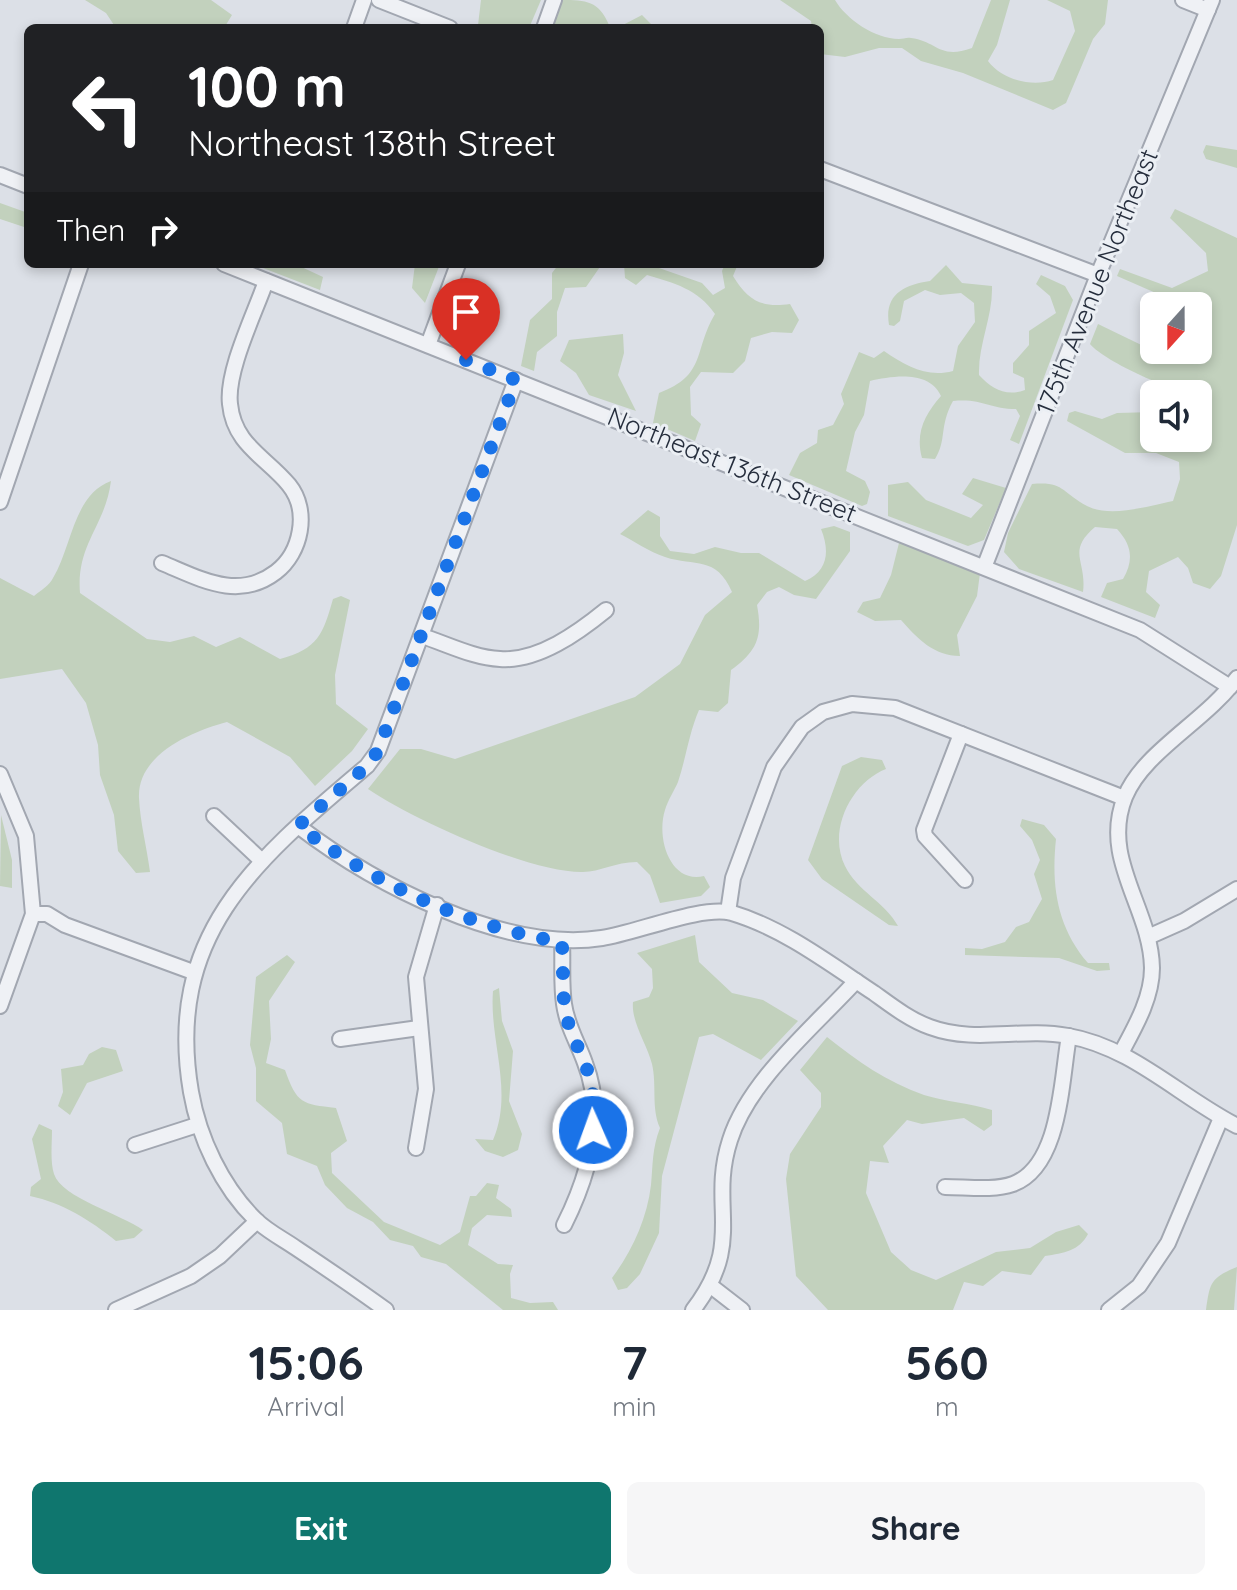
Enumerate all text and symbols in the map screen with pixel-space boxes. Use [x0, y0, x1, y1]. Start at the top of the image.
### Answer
text: 100 m [188, 51, 346, 121]
icon: left [56, 56, 160, 160]
text: Northeast 138th Street [188, 120, 556, 165]
street label: 175th Avenue Northeast [1028, 144, 1165, 419]
icon: right [141, 208, 185, 252]
text: Then [56, 211, 125, 249]
pin [432, 278, 500, 360]
icon: arrive [444, 290, 488, 334]
north arrow [1140, 292, 1212, 364]
map controls [1140, 292, 1212, 452]
button: sound [1140, 380, 1212, 452]
street label: Northeast 136th Street [603, 399, 862, 530]
position arrow [551, 1088, 635, 1172]
text: 15:06 [248, 1332, 364, 1392]
text: 7 [621, 1332, 648, 1392]
text: 560 [905, 1332, 989, 1392]
text: Arrival [267, 1390, 345, 1423]
text: min [612, 1390, 657, 1423]
text: m [935, 1390, 959, 1423]
button: Exit [32, 1482, 611, 1574]
button: Share [627, 1482, 1205, 1574]

